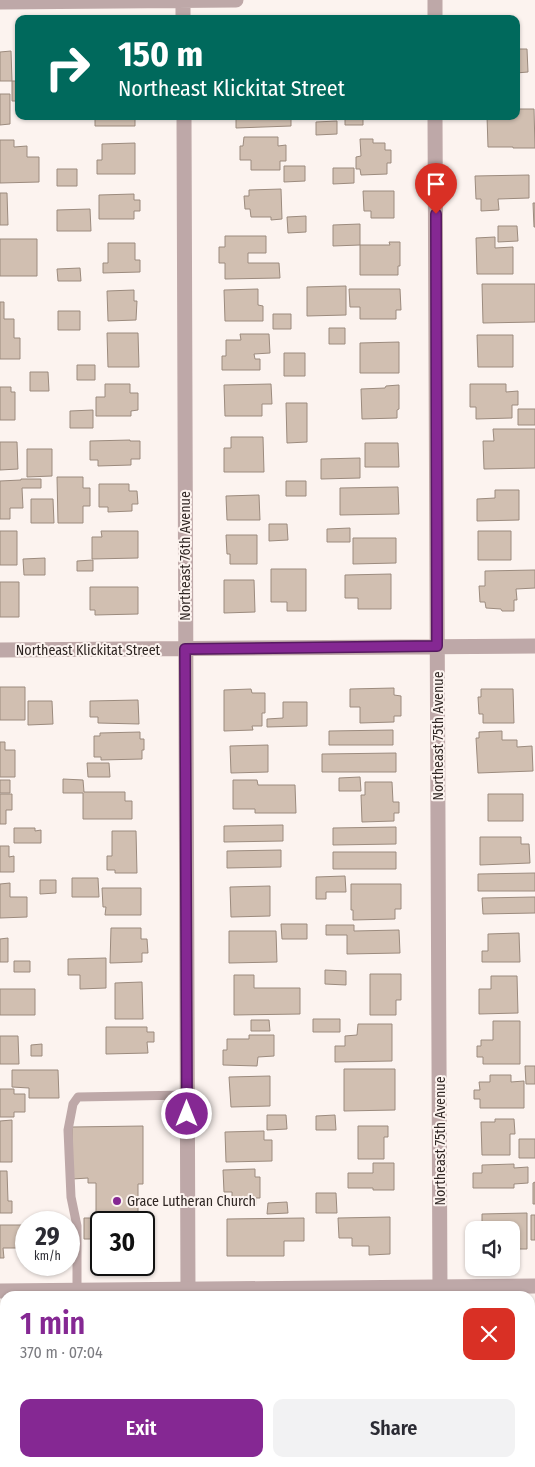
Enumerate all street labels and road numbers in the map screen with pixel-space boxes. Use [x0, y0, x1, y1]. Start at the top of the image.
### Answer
street label: Northeast 76th Avenue [177, 491, 194, 621]
street label: Northeast Klickitat Street [16, 642, 161, 659]
street label: Northeast 75th Avenue [430, 671, 447, 801]
street label: Northeast 75th Avenue [432, 1076, 449, 1206]

